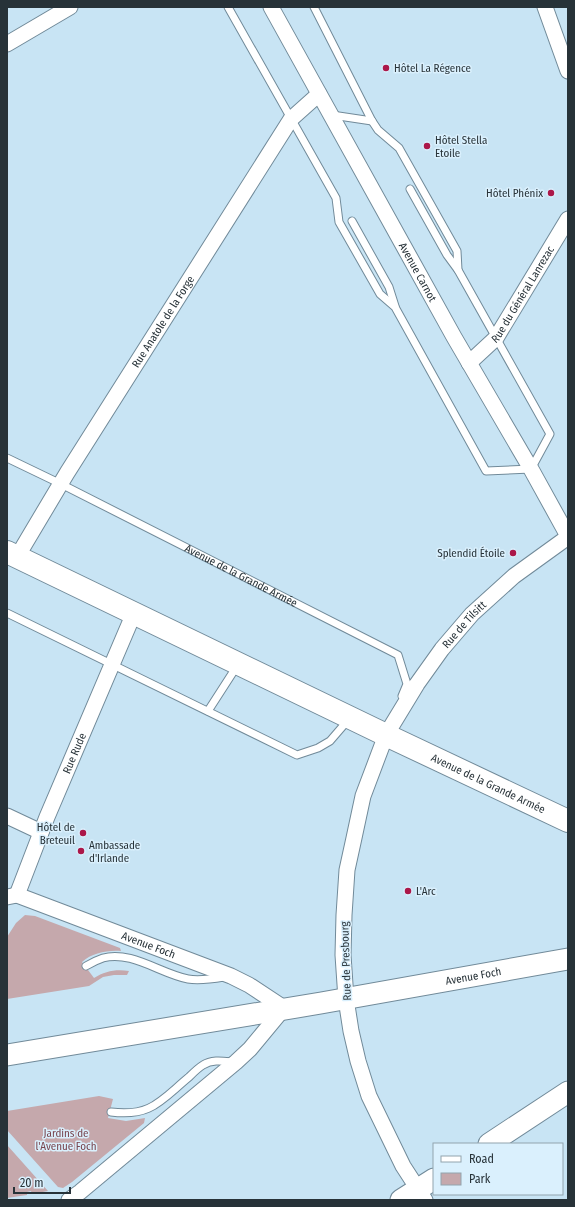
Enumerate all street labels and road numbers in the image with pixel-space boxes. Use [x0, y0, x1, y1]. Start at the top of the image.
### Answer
street label: Avenue Carnot [396, 240, 440, 304]
street label: Rue du Général Lanrezac [489, 243, 557, 346]
street label: Rue Anatole de la Forge [129, 273, 197, 370]
street label: Avenue de la Grande Armée [183, 541, 300, 609]
street label: Rue de Tilsitt [439, 598, 489, 651]
street label: Rue Rude [60, 731, 89, 775]
street label: Avenue de la Grande Armée [429, 751, 547, 816]
street label: Rue de Presbourg [338, 920, 354, 1001]
street label: Avenue Foch [120, 929, 177, 961]
street label: Avenue Foch [444, 965, 502, 987]

